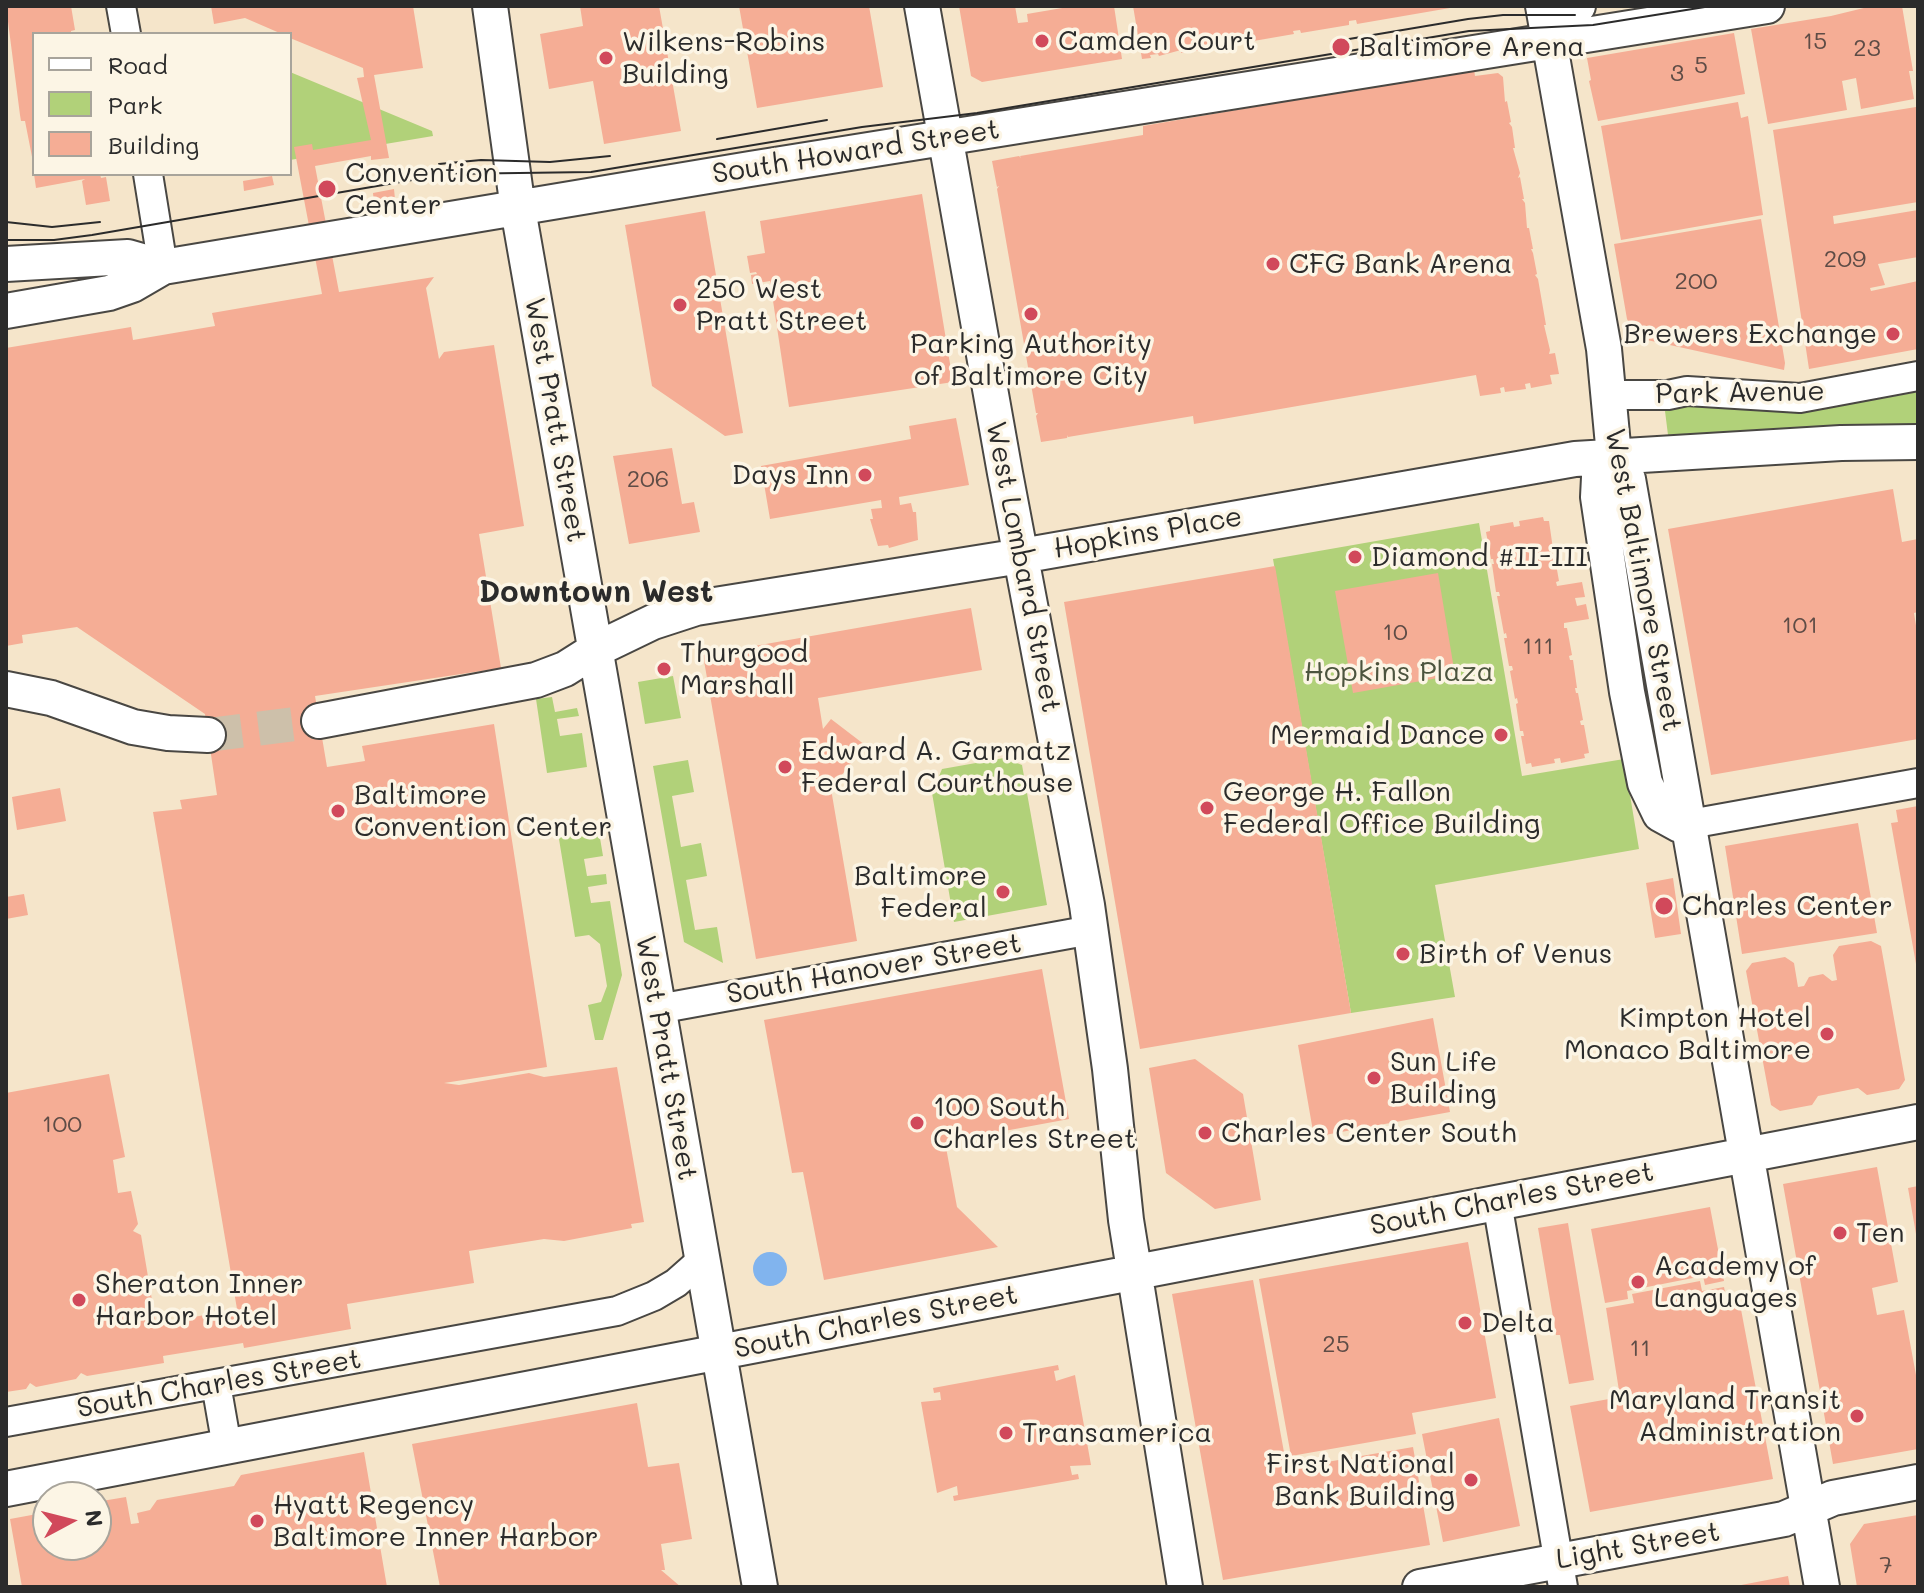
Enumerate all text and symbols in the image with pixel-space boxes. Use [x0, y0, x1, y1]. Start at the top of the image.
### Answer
place label: Camden Court [1058, 24, 1256, 58]
place label: Wilkens-Robins Building [622, 25, 825, 91]
house number: 15 [1803, 28, 1827, 56]
place label: Baltimore Arena [1359, 30, 1585, 64]
legend [32, 32, 292, 176]
marker: Camden Court [1033, 32, 1051, 50]
house number: 23 [1853, 35, 1881, 63]
marker: Baltimore Arena [1330, 36, 1352, 58]
text: Road [108, 49, 168, 80]
marker: Wilkens-Robins Building [597, 49, 615, 67]
house number: 5 [1694, 52, 1708, 80]
house number: 3 [1670, 60, 1684, 88]
text: Park [108, 89, 162, 120]
street label: South Howard Street [710, 113, 1002, 191]
text: Building [108, 129, 199, 160]
place label: Convention Center [345, 156, 498, 222]
marker: Convention Center [316, 178, 338, 200]
house number: 209 [1824, 246, 1866, 274]
place label: CFG Bank Arena [1289, 247, 1512, 281]
marker: CFG Bank Arena [1264, 255, 1282, 273]
house number: 200 [1675, 268, 1717, 296]
place label: 250 West Pratt Street [696, 272, 867, 338]
street label: West Pratt Street [517, 295, 593, 545]
marker: 250 West Pratt Street [671, 296, 689, 314]
marker: Parking Authority of Baltimore City [1022, 305, 1040, 323]
place label: Brewers Exchange [1623, 317, 1877, 351]
marker: Brewers Exchange [1884, 325, 1902, 343]
place label: Parking Authority of Baltimore City [910, 327, 1152, 393]
street label: Park Avenue [1655, 375, 1825, 411]
street label: West Lombard Street [978, 419, 1068, 715]
street label: West Baltimore Street [1597, 426, 1689, 734]
place label: Days Inn [732, 458, 849, 492]
house number: 206 [627, 466, 669, 494]
marker: Days Inn [856, 466, 874, 484]
street label: Hopkins Place [1051, 500, 1245, 566]
place label: Diamond #II-III [1371, 540, 1588, 574]
marker: Diamond #II-III [1346, 548, 1364, 566]
district label: Downtown West [479, 575, 713, 611]
house number: 101 [1782, 612, 1818, 640]
house number: 10 [1382, 619, 1408, 647]
house number: 111 [1522, 633, 1554, 661]
place label: Thurgood Marshall [680, 636, 808, 702]
park label: Hopkins Plaza [1304, 655, 1494, 689]
marker: Thurgood Marshall [655, 660, 673, 678]
place label: Mermaid Dance [1270, 718, 1485, 752]
marker: Mermaid Dance [1492, 726, 1510, 744]
place label: Edward A. Garmatz Federal Courthouse [801, 734, 1073, 800]
marker: Edward A. Garmatz Federal Courthouse [776, 758, 794, 776]
place label: George H. Fallon Federal Office Building [1223, 775, 1540, 841]
place label: Baltimore Convention Center [354, 778, 612, 844]
marker: George H. Fallon Federal Office Building [1198, 799, 1216, 817]
marker: Baltimore Convention Center [329, 802, 347, 820]
place label: Baltimore Federal [854, 859, 987, 925]
marker: Baltimore Federal [994, 883, 1012, 901]
place label: Charles Center [1682, 889, 1893, 923]
marker: Charles Center [1653, 895, 1675, 917]
street label: South Hanover Street [724, 927, 1024, 1011]
street label: West Pratt Street [628, 933, 704, 1183]
place label: Birth of Venus [1419, 937, 1612, 971]
marker: Birth of Venus [1394, 945, 1412, 963]
place label: Kimpton Hotel Monaco Baltimore [1564, 1001, 1811, 1067]
marker: Kimpton Hotel Monaco Baltimore [1818, 1025, 1836, 1043]
place label: Sun Life Building [1390, 1045, 1497, 1111]
marker: Sun Life Building [1365, 1069, 1383, 1087]
place label: 100 South Charles Street [933, 1090, 1136, 1156]
house number: 100 [42, 1111, 82, 1139]
marker: 100 South Charles Street [908, 1114, 926, 1132]
place label: Charles Center South [1221, 1116, 1517, 1150]
marker: Charles Center South [1196, 1124, 1214, 1142]
street label: South Charles Street [1367, 1155, 1657, 1243]
place label: Ten [1856, 1216, 1904, 1250]
marker: Ten [1831, 1224, 1849, 1242]
place label: Academy of Languages [1654, 1249, 1816, 1315]
place label: Sheraton Inner Harbor Hotel [95, 1267, 303, 1333]
marker: Academy of Languages [1629, 1273, 1647, 1291]
street label: South Charles Street [731, 1278, 1021, 1366]
marker: Sheraton Inner Harbor Hotel [70, 1291, 88, 1309]
place label: Delta [1481, 1306, 1554, 1340]
marker: Delta [1456, 1314, 1474, 1332]
house number: 25 [1322, 1331, 1350, 1359]
house number: 11 [1629, 1335, 1651, 1363]
street label: South Charles Street [74, 1342, 364, 1426]
place label: Maryland Transit Administration [1609, 1383, 1841, 1449]
marker: Maryland Transit Administration [1848, 1407, 1866, 1425]
place label: Transamerica [1022, 1416, 1212, 1450]
marker: Transamerica [997, 1424, 1015, 1442]
place label: First National Bank Building [1266, 1447, 1455, 1513]
marker: First National Bank Building [1462, 1471, 1480, 1489]
north arrow [32, 1481, 112, 1561]
place label: Hyatt Regency Baltimore Inner Harbor [273, 1488, 599, 1554]
text: N [79, 1508, 110, 1528]
marker: Hyatt Regency Baltimore Inner Harbor [248, 1512, 266, 1530]
street label: Light Street [1553, 1515, 1723, 1577]
house number: 7 [1879, 1552, 1893, 1580]

